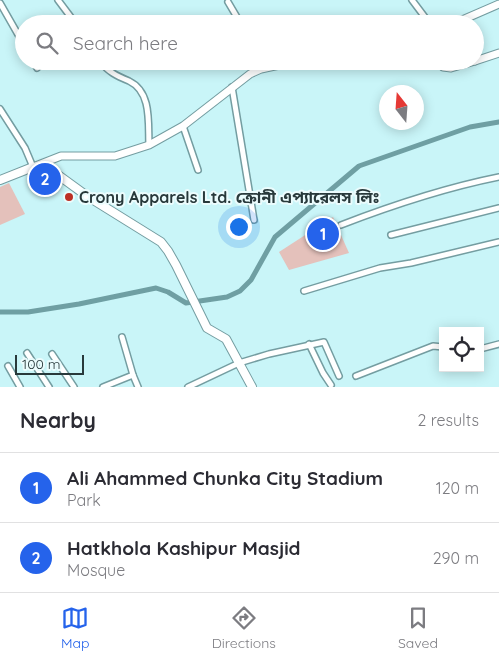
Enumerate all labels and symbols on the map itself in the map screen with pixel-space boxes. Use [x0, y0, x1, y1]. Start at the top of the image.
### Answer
north arrow [379, 85, 424, 130]
pin: 2 [29, 160, 61, 198]
place label: Crony Apparels Ltd. ক্রোনী এপ্যারেলস লিঃ [79, 187, 380, 207]
marker: Crony Apparels Ltd. ক্রোনী এপ্যারেলস লিঃ [63, 191, 75, 203]
your location [226, 214, 252, 240]
pin: 1 [307, 215, 339, 253]
scale bar [15, 352, 84, 375]

